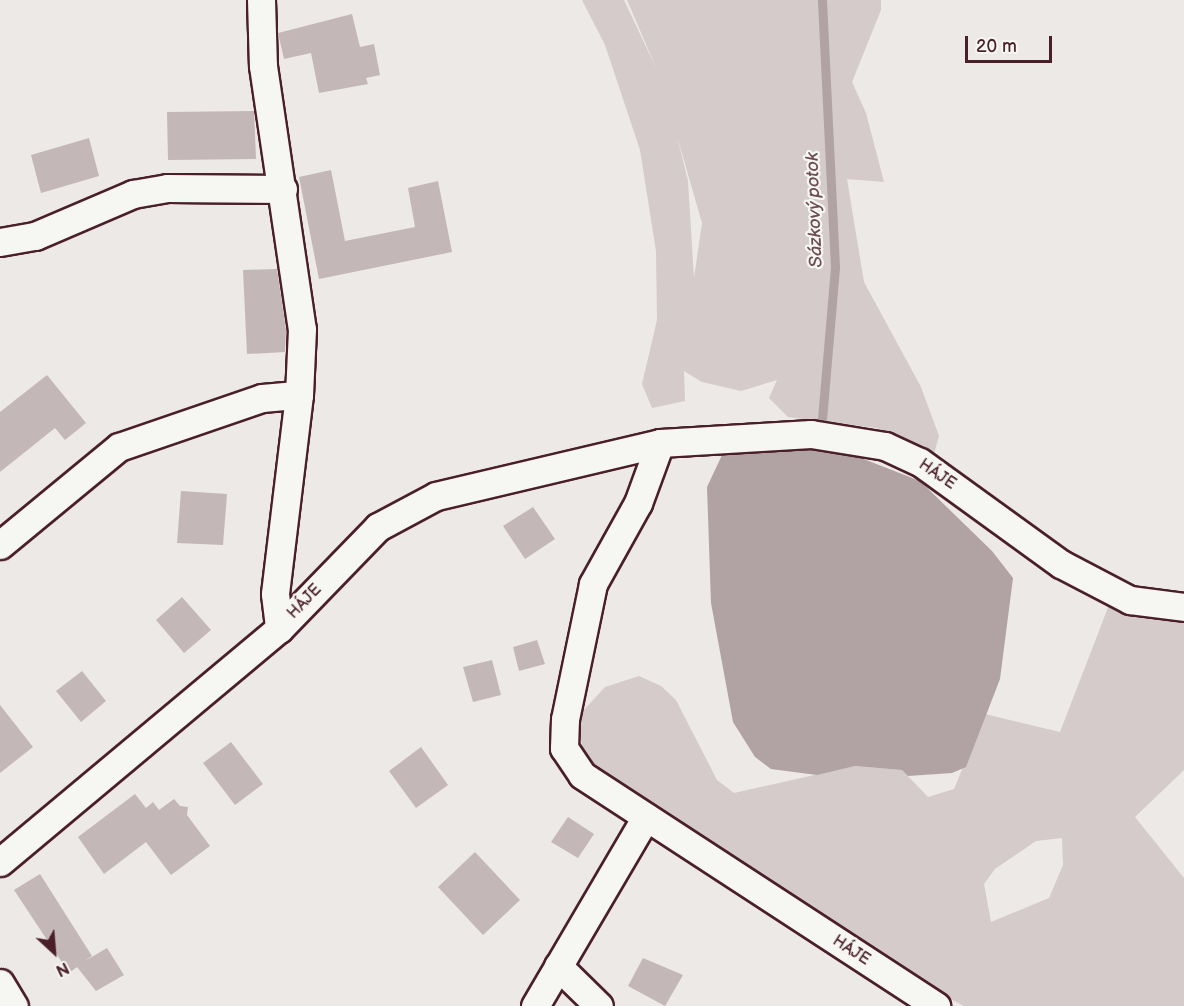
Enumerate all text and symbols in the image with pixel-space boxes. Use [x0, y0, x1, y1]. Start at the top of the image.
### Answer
scale bar [968, 24, 1055, 62]
text: 20 m [976, 36, 1017, 57]
water label: Sázkový potok [802, 151, 828, 269]
street label: HÁJE [915, 456, 959, 494]
street label: HÁJE [284, 581, 326, 623]
north arrow [24, 922, 84, 982]
street label: HÁJE [829, 932, 873, 970]
text: N [53, 957, 72, 980]

